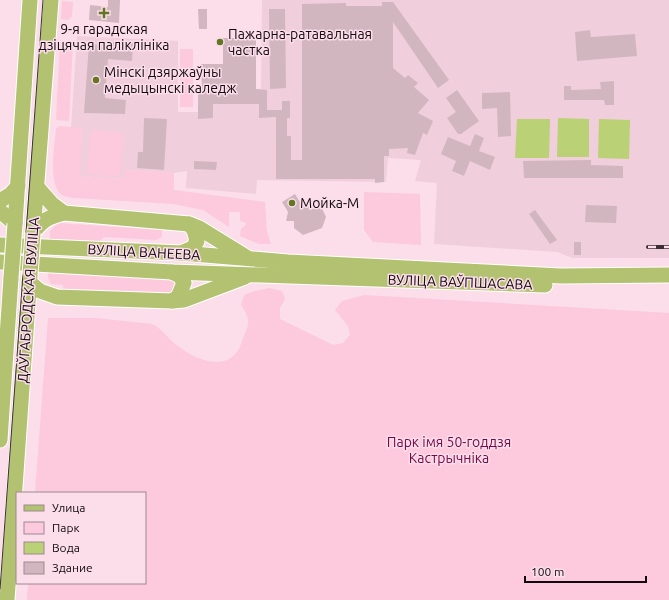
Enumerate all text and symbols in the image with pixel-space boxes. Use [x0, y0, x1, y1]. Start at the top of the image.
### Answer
marker: 9-я гарадская дзіцячая паліклініка [98, 7, 110, 19]
place label: 9-я гарадская дзіцячая паліклініка [38, 21, 170, 53]
place label: Пажарна-ратавальная частка [228, 26, 372, 58]
marker: Пажарна-ратавальная частка [215, 37, 225, 47]
place label: Мінскі дзяржаўны медыцынскі каледж [104, 64, 237, 96]
marker: Мінскі дзяржаўны медыцынскі каледж [91, 75, 101, 85]
place label: Мойка-М [300, 195, 359, 211]
marker: Мойка-М [287, 198, 297, 208]
street label: ДАЎГАБРОДСКАЯ ВУЛІЦА [12, 216, 42, 383]
street label: ВУЛІЦА ВАНЕЕВА [87, 241, 201, 263]
street label: ВУЛІЦА ВАЎПШАСАВА [387, 269, 533, 293]
park label: Парк імя 50-годдзя Кастрычніка [387, 434, 511, 466]
legend [16, 492, 146, 584]
text: Улица [52, 501, 85, 514]
text: Парк [52, 521, 80, 534]
text: Вода [52, 541, 80, 554]
scale bar [525, 558, 646, 584]
text: Здание [52, 561, 93, 574]
text: 100 m [531, 565, 564, 578]

